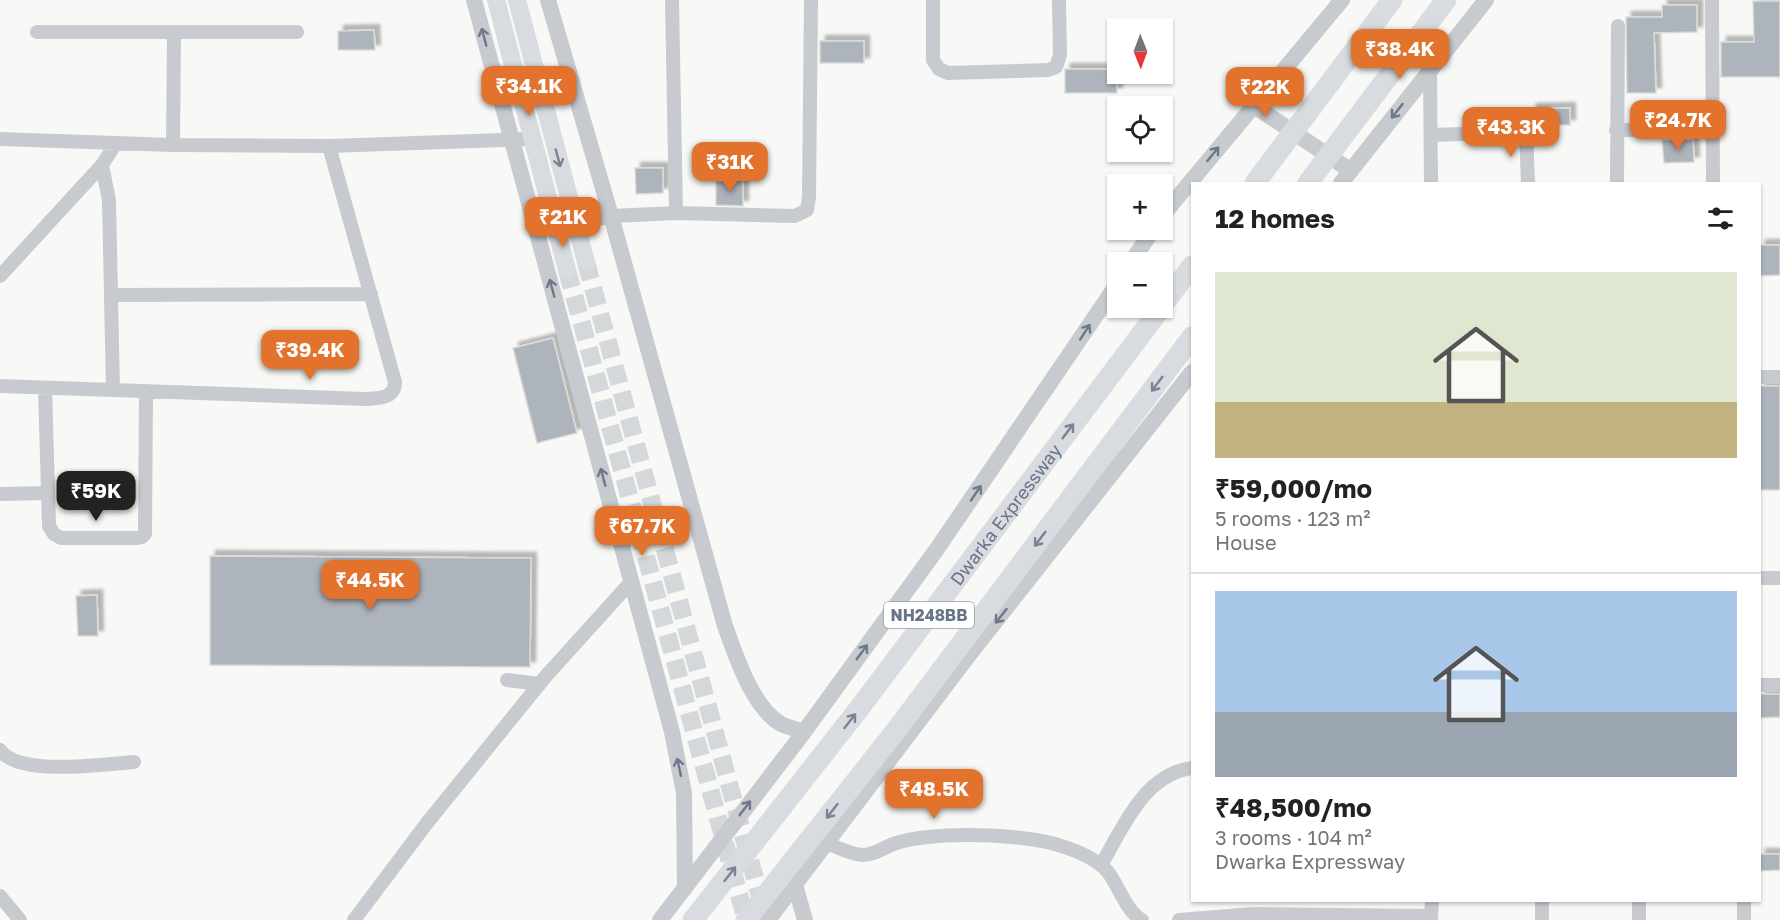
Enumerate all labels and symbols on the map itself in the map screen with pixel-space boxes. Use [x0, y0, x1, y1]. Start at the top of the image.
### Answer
north arrow [1107, 18, 1173, 84]
one-way arrow [478, 27, 490, 46]
pin: ₹38.4K [1351, 29, 1449, 80]
pin: ₹34.1K [480, 66, 578, 117]
pin: ₹22K [1229, 67, 1301, 118]
pin: ₹24.7K [1629, 100, 1727, 151]
one-way arrow [1391, 103, 1404, 119]
pin: ₹43.3K [1462, 107, 1560, 158]
pin: ₹31K [694, 142, 766, 193]
one-way arrow [1206, 147, 1219, 163]
one-way arrow [553, 148, 565, 167]
pin: ₹21K [527, 197, 599, 248]
one-way arrow [546, 279, 558, 298]
one-way arrow [1080, 324, 1092, 341]
pin: ₹39.4K [261, 330, 359, 381]
one-way arrow [1151, 375, 1164, 391]
one-way arrow [1062, 423, 1075, 439]
street label: Dwarka Expressway [945, 439, 1066, 589]
one-way arrow [597, 467, 608, 486]
pin: ₹59K [60, 471, 132, 522]
one-way arrow [970, 485, 982, 502]
pin: ₹67.7K [593, 506, 691, 557]
one-way arrow [1034, 531, 1046, 547]
pin: ₹44.5K [321, 560, 419, 611]
road number: NH248BB [884, 602, 974, 628]
one-way arrow [994, 607, 1007, 623]
one-way arrow [856, 644, 868, 660]
one-way arrow [843, 713, 856, 729]
one-way arrow [673, 757, 684, 777]
pin: ₹48.5K [885, 769, 983, 820]
one-way arrow [739, 800, 752, 816]
one-way arrow [826, 803, 839, 819]
one-way arrow [723, 866, 736, 882]

